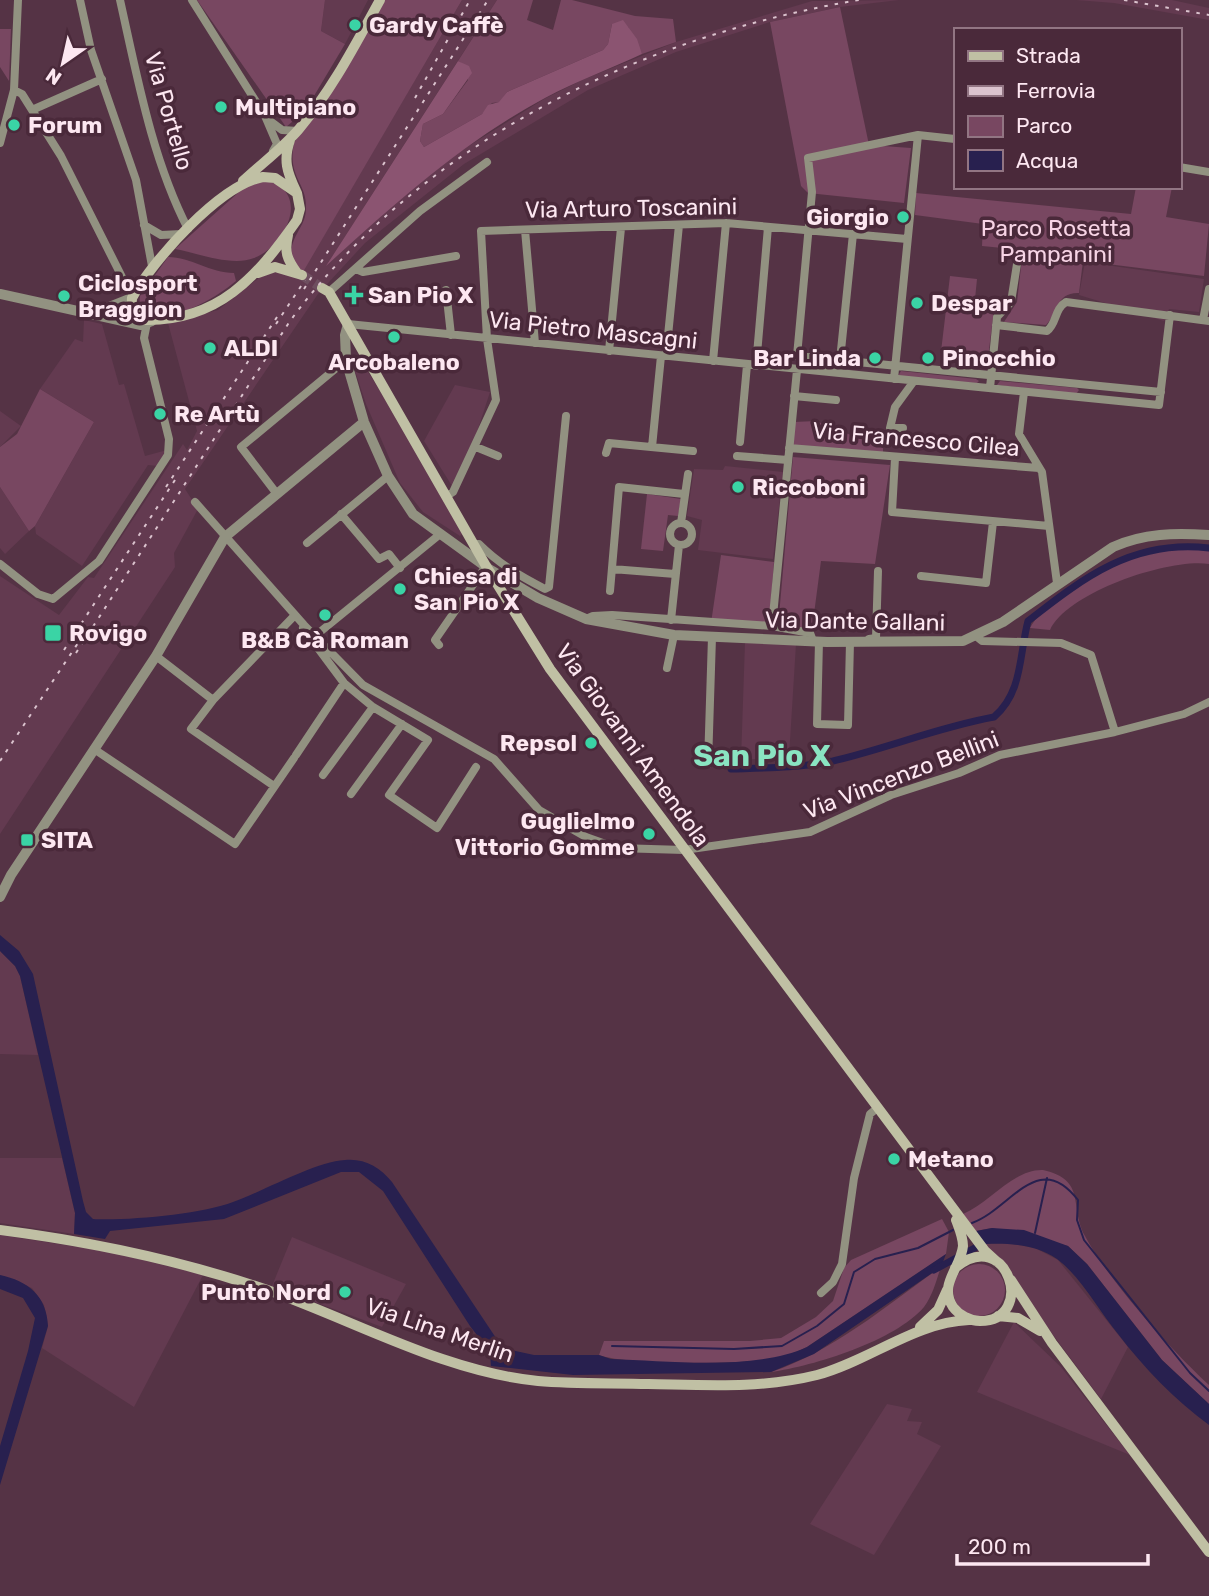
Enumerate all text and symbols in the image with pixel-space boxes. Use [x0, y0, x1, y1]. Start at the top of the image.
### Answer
place label: Gardy Caffè [369, 11, 504, 39]
marker: Gardy Caffè [347, 17, 363, 33]
north arrow [28, 28, 98, 98]
legend [954, 28, 1181, 189]
text: Strada [1016, 43, 1081, 68]
street label: Via Portello [139, 49, 199, 173]
text: N [42, 63, 66, 90]
text: Ferrovia [1016, 78, 1096, 103]
place label: Multipiano [235, 93, 356, 121]
marker: Multipiano [213, 99, 229, 115]
place label: Forum [28, 111, 102, 139]
text: Parco [1016, 113, 1072, 138]
marker: Forum [6, 117, 22, 133]
text: Acqua [1016, 148, 1078, 173]
street label: Via Arturo Toscanini [525, 192, 737, 224]
place label: Giorgio [806, 203, 889, 231]
marker: Giorgio [895, 209, 911, 225]
park label: Parco Rosetta Pampanini [981, 214, 1131, 268]
place label: Ciclosport Braggion [78, 269, 198, 323]
place label: San Pio X [368, 281, 474, 309]
marker: San Pio X [346, 287, 362, 303]
marker: Ciclosport Braggion [56, 288, 72, 304]
place label: Despar [931, 289, 1013, 317]
marker: Despar [909, 295, 925, 311]
street label: Via Pietro Mascagni [487, 305, 699, 355]
marker: Arcobaleno [386, 329, 402, 345]
place label: ALDI [224, 334, 278, 362]
marker: ALDI [202, 340, 218, 356]
place label: Bar Linda [753, 344, 861, 372]
place label: Pinocchio [942, 344, 1056, 372]
place label: Arcobaleno [328, 348, 460, 376]
marker: Bar Linda [867, 350, 883, 366]
marker: Pinocchio [920, 350, 936, 366]
place label: Re Artù [174, 400, 260, 428]
marker: Re Artù [152, 406, 168, 422]
street label: Via Francesco Cilea [811, 416, 1021, 462]
place label: Riccoboni [752, 473, 866, 501]
marker: Riccoboni [730, 479, 746, 495]
place label: Chiesa di San Pio X [414, 562, 520, 616]
marker: Chiesa di San Pio X [392, 581, 408, 597]
street label: Via Dante Gallani [765, 605, 945, 637]
marker: B&B Cà Roman [317, 607, 333, 623]
place label: Rovigo [69, 619, 147, 647]
marker: Rovigo [43, 623, 63, 643]
place label: B&B Cà Roman [241, 626, 409, 654]
street label: Via Giovanni Amendola [550, 638, 716, 852]
street label: Via Vincenzo Bellini [799, 725, 1003, 825]
place label: Repsol [500, 729, 577, 757]
marker: Repsol [583, 735, 599, 751]
district label: San Pio X [693, 738, 831, 774]
place label: Guglielmo Vittorio Gomme [455, 807, 635, 861]
place label: SITA [41, 826, 94, 854]
marker: Guglielmo Vittorio Gomme [641, 826, 657, 842]
marker: SITA [19, 832, 35, 848]
place label: Metano [908, 1145, 994, 1173]
marker: Metano [886, 1151, 902, 1167]
place label: Punto Nord [201, 1278, 331, 1306]
marker: Punto Nord [337, 1284, 353, 1300]
street label: Via Lina Merlin [362, 1292, 518, 1368]
scale bar [957, 1522, 1148, 1566]
text: 200 m [968, 1534, 1031, 1559]

